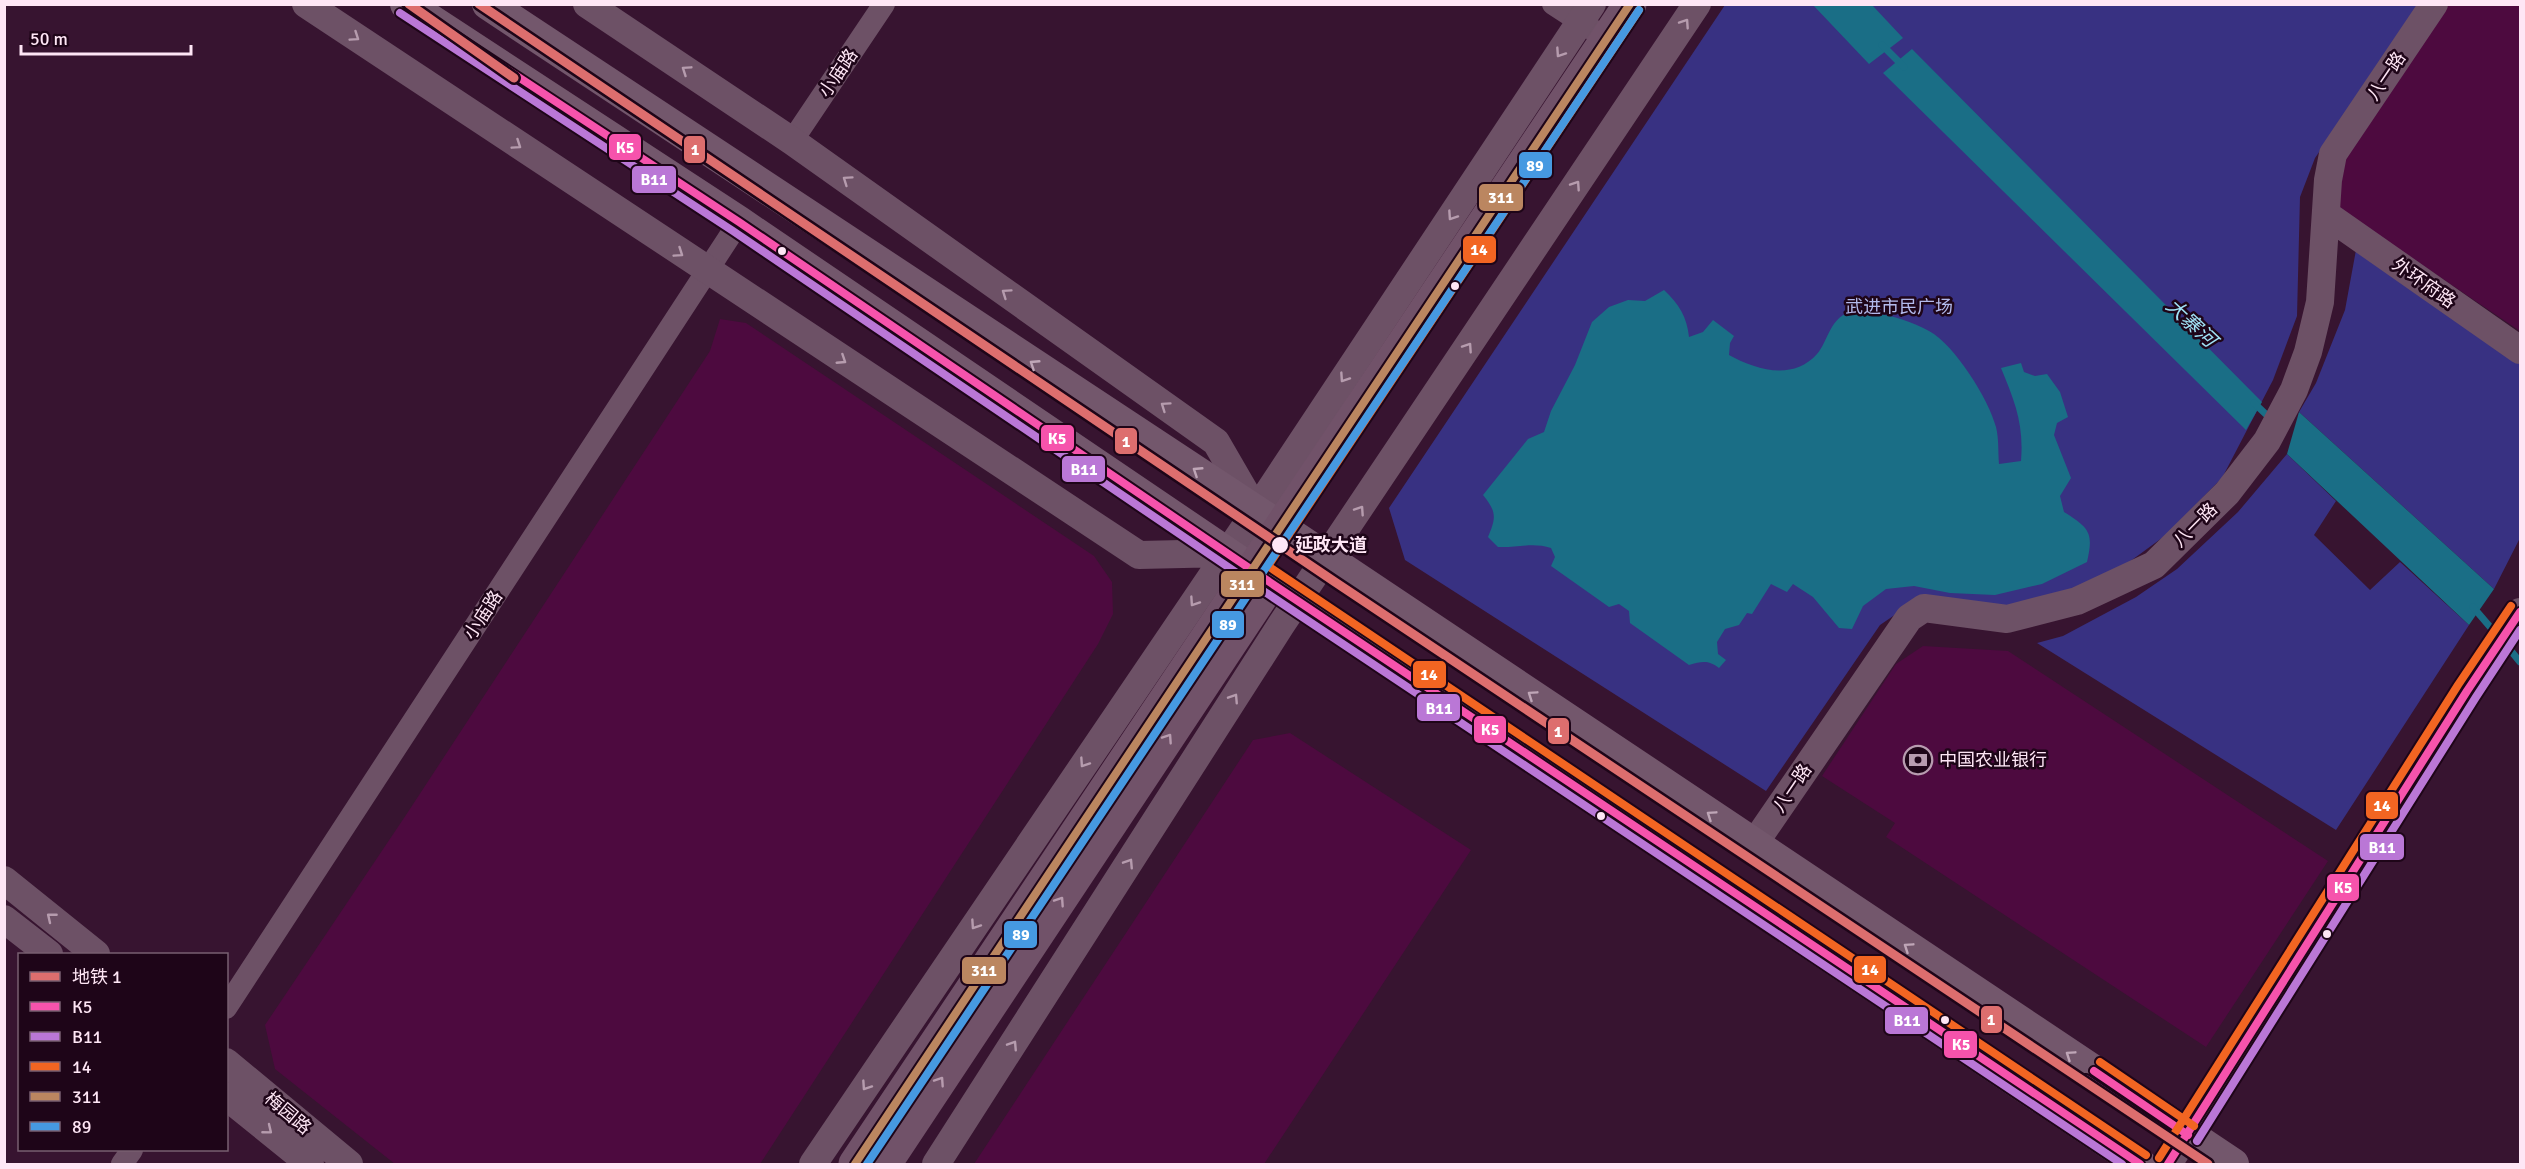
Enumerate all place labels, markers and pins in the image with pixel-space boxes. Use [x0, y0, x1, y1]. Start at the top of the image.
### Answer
unlabelled marker [776, 245, 788, 257]
unlabelled marker [1449, 280, 1461, 292]
place label: 延政大道 [1295, 534, 1367, 556]
marker: 延政大道 [1270, 535, 1290, 555]
bank icon: 中国农业银行 [1902, 744, 1934, 776]
place label: 中国农业银行 [1939, 749, 2047, 771]
unlabelled marker [1595, 810, 1607, 822]
unlabelled marker [2321, 928, 2333, 940]
unlabelled marker [1939, 1014, 1951, 1026]

